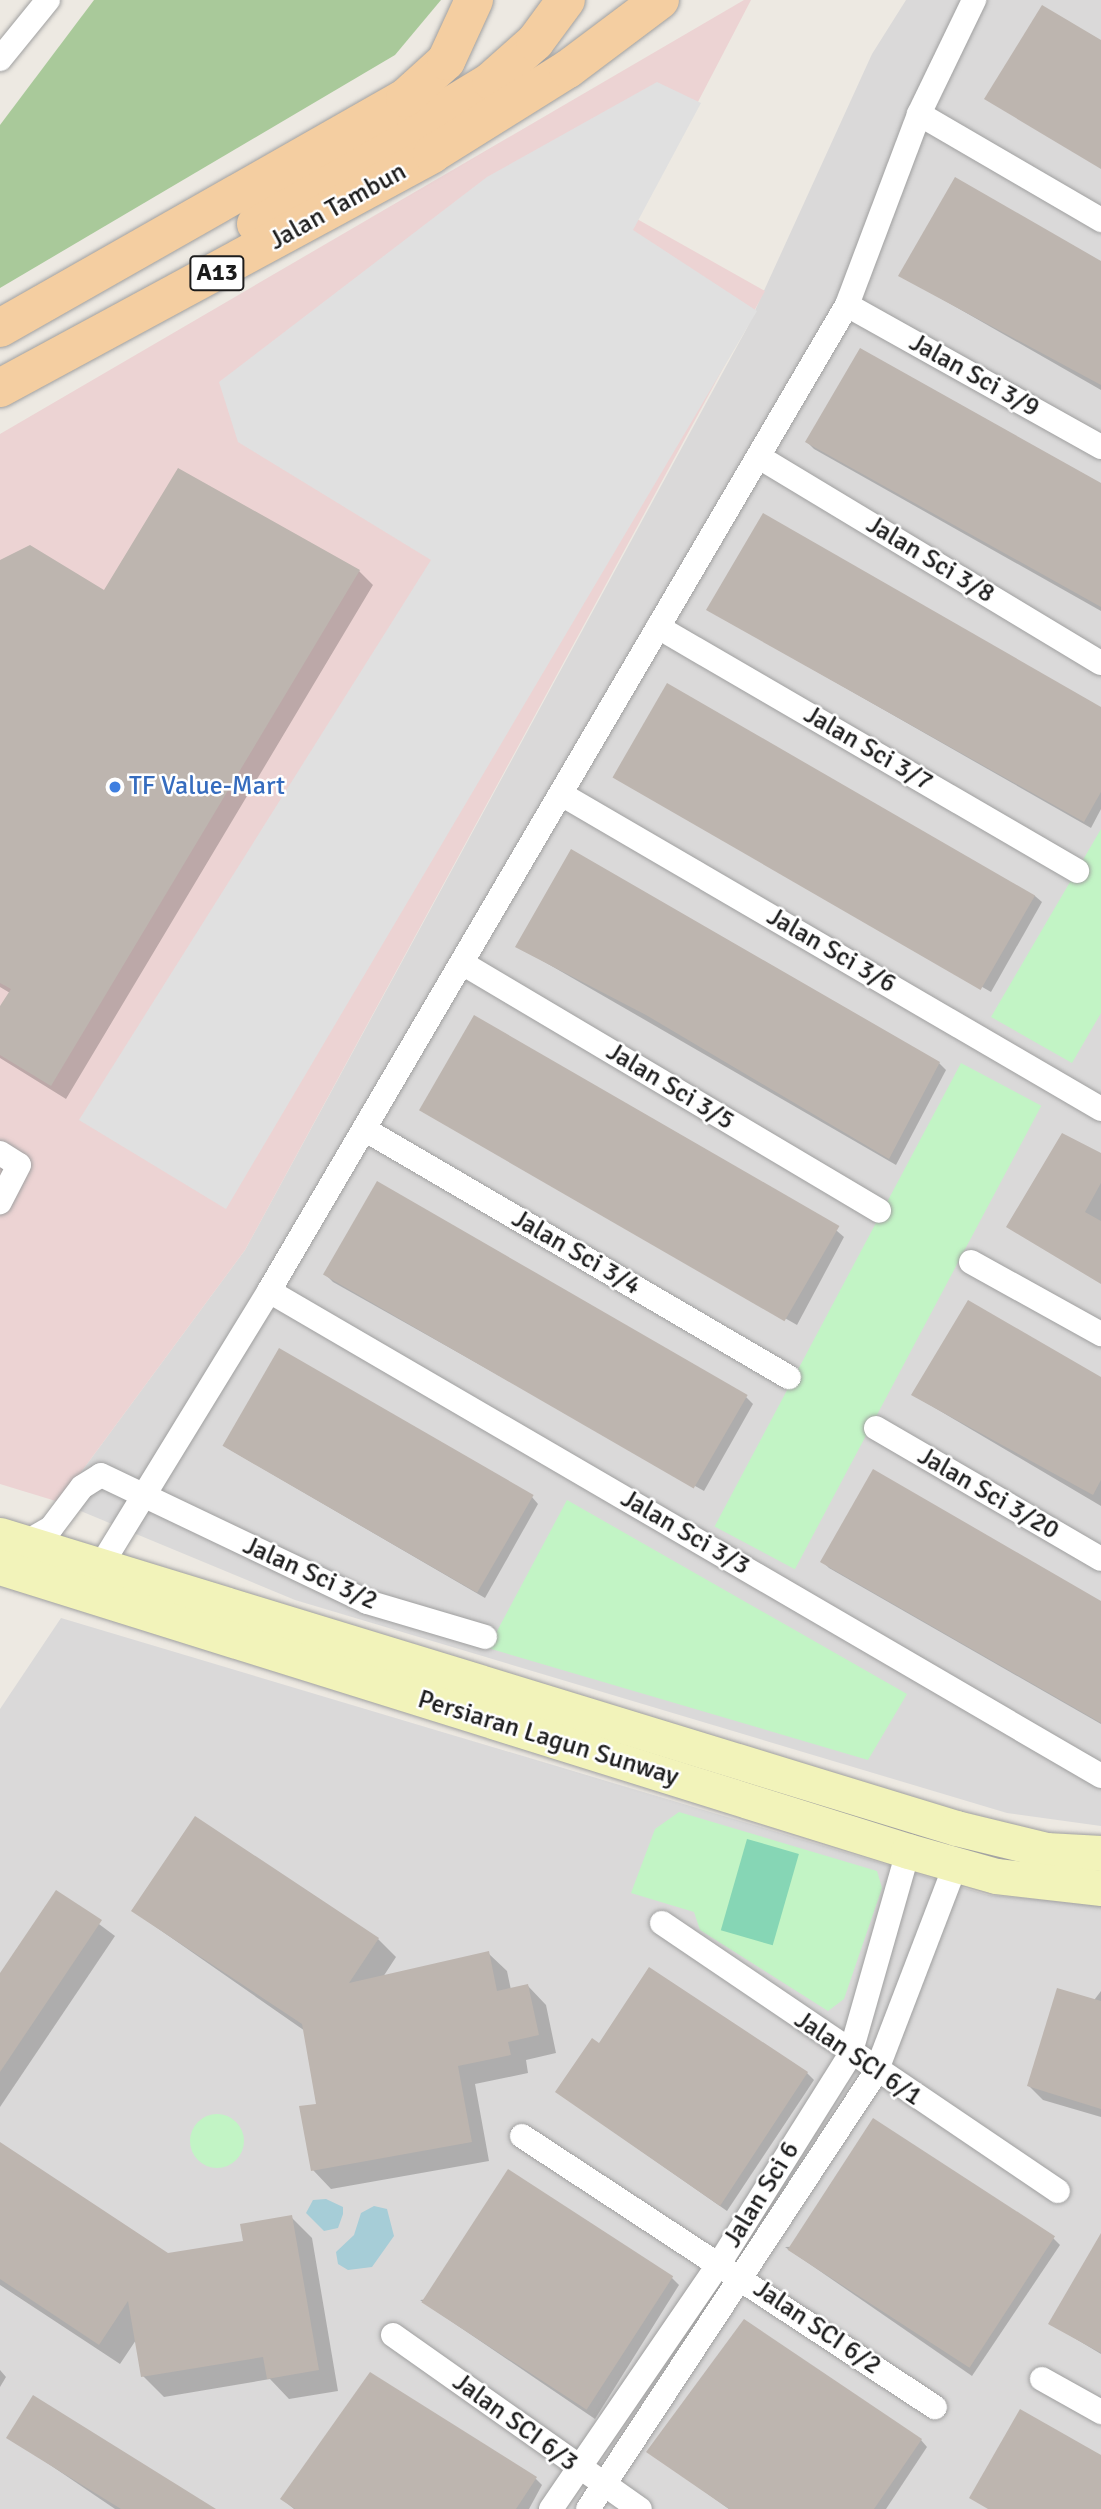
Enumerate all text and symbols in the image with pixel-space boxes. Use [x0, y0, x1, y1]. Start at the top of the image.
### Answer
street label: Jalan Tambun [264, 157, 412, 257]
road number: A13 [189, 252, 245, 294]
street label: Jalan Sci 3/9 [904, 328, 1044, 424]
street label: Jalan Sci 3/8 [860, 510, 1000, 610]
street label: Jalan Sci 3/7 [798, 700, 938, 798]
place label: TF Value-Mart [129, 771, 285, 803]
marker: TF Value-Mart [107, 779, 123, 795]
street label: Jalan Sci 3/6 [761, 902, 901, 1000]
street label: Jalan Sci 3/5 [600, 1037, 740, 1137]
street label: Jalan Sci 3/4 [506, 1204, 646, 1302]
street label: Jalan Sci 3/20 [912, 1441, 1064, 1547]
street label: Jalan Sci 3/3 [615, 1484, 755, 1582]
street label: Jalan Sci 3/2 [238, 1531, 382, 1617]
street label: Persiaran Lagun Sunway [414, 1684, 682, 1794]
street label: Jalan SCI 6/1 [788, 2005, 928, 2113]
street label: Jalan Sci 6 [717, 2136, 807, 2254]
street label: Jalan SCI 6/2 [747, 2274, 887, 2382]
street label: Jalan SCI 6/3 [446, 2367, 584, 2479]

